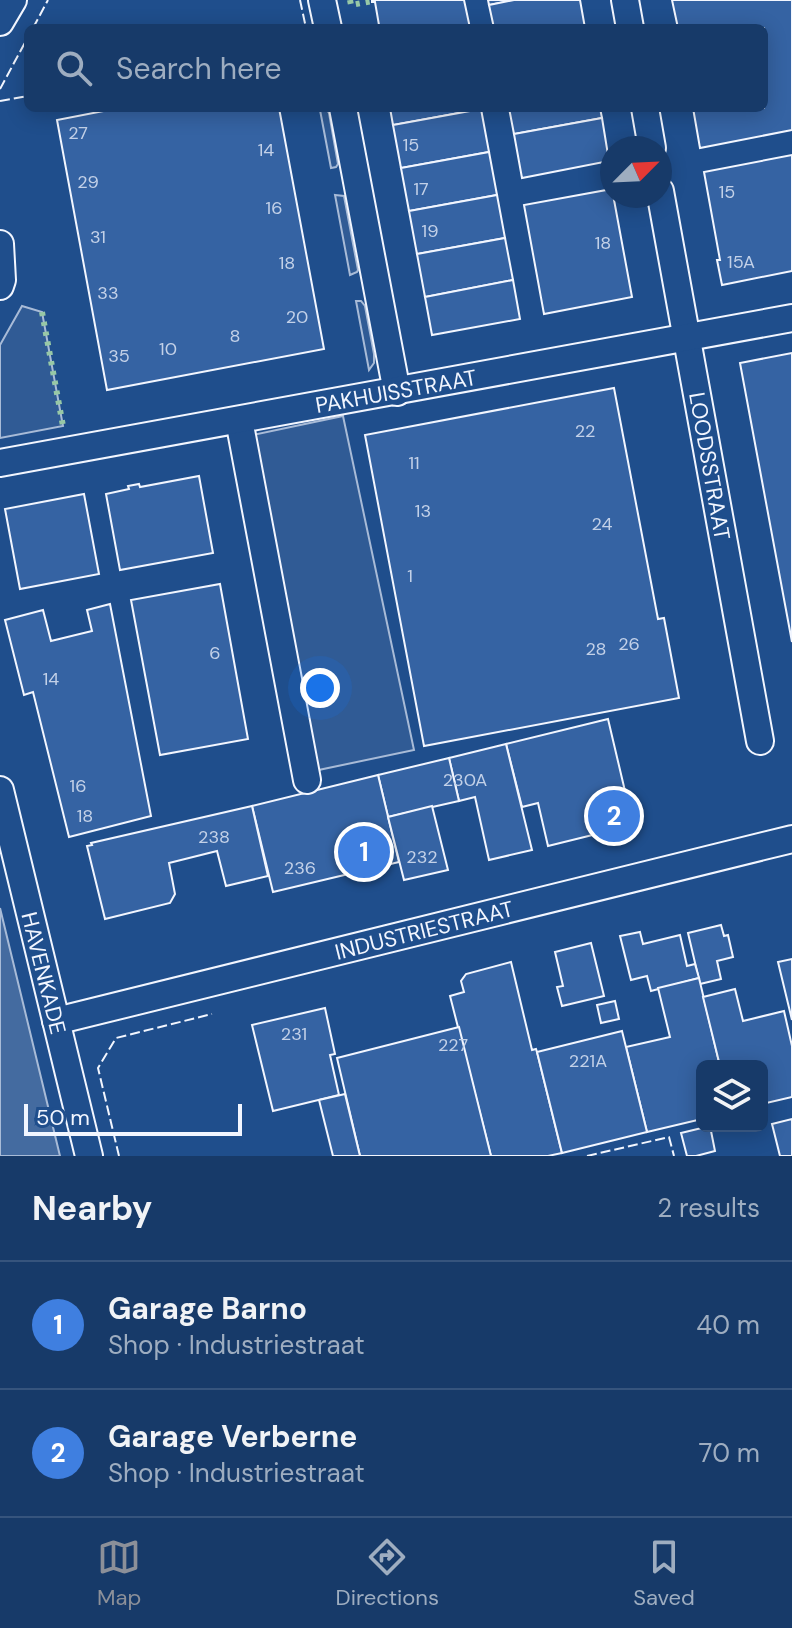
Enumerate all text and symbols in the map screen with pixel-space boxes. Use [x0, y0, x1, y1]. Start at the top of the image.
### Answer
search box [24, 24, 768, 112]
icon: search [52, 46, 96, 90]
text: Search here [116, 49, 282, 88]
house number: 27 [68, 121, 88, 145]
house number: 15 [403, 133, 419, 157]
north arrow [600, 136, 672, 208]
house number: 14 [258, 138, 274, 162]
house number: 29 [77, 170, 99, 194]
house number: 17 [413, 177, 429, 201]
house number: 15 [719, 180, 735, 204]
house number: 16 [266, 196, 282, 220]
house number: 19 [422, 219, 438, 243]
house number: 31 [90, 225, 106, 249]
house number: 18 [595, 231, 611, 255]
house number: 15A [727, 250, 755, 274]
house number: 18 [279, 251, 295, 275]
house number: 33 [97, 281, 119, 305]
house number: 20 [286, 305, 308, 329]
house number: 8 [230, 324, 240, 348]
house number: 10 [159, 337, 177, 361]
house number: 35 [108, 344, 130, 368]
street label: PAKHUISSTRAAT [313, 363, 479, 420]
street label: LOODSSTRAAT [682, 390, 737, 542]
house number: 22 [575, 419, 595, 443]
house number: 11 [408, 451, 420, 475]
house number: 13 [415, 499, 431, 523]
house number: 24 [592, 512, 613, 536]
house number: 1 [407, 564, 413, 588]
house number: 26 [618, 632, 640, 656]
house number: 28 [585, 637, 607, 661]
house number: 6 [209, 641, 221, 665]
house number: 14 [43, 667, 59, 691]
your location [300, 668, 340, 708]
house number: 230A [443, 768, 487, 792]
house number: 16 [70, 774, 86, 798]
pin: 2 [588, 786, 640, 846]
house number: 18 [77, 804, 93, 828]
pin: 1 [338, 822, 390, 882]
house number: 238 [198, 825, 230, 849]
house number: 232 [406, 845, 438, 869]
house number: 236 [284, 856, 316, 880]
street label: INDUSTRIESTRAAT [332, 894, 516, 967]
street label: HAVENKADE [14, 909, 73, 1037]
house number: 231 [281, 1022, 307, 1046]
house number: 227 [438, 1033, 468, 1057]
house number: 221A [569, 1049, 607, 1073]
map controls [696, 1060, 768, 1132]
button: layers [696, 1060, 768, 1132]
scale bar [24, 1100, 242, 1136]
text: 50 m [36, 1103, 90, 1132]
text: Nearby [32, 1186, 152, 1231]
text: 2 results [657, 1191, 760, 1225]
text: Garage Barno [108, 1289, 307, 1328]
text: 1 [53, 1308, 63, 1342]
text: 40 m [696, 1308, 760, 1342]
text: Shop · Industriestraat [108, 1328, 365, 1362]
text: Garage Verberne [108, 1417, 357, 1456]
text: 2 [50, 1436, 66, 1470]
text: 70 m [699, 1436, 760, 1470]
text: Shop · Industriestraat [108, 1456, 365, 1490]
tab: Map [97, 1535, 141, 1612]
tab: Directions [336, 1535, 439, 1612]
tab: Saved [633, 1535, 695, 1612]

